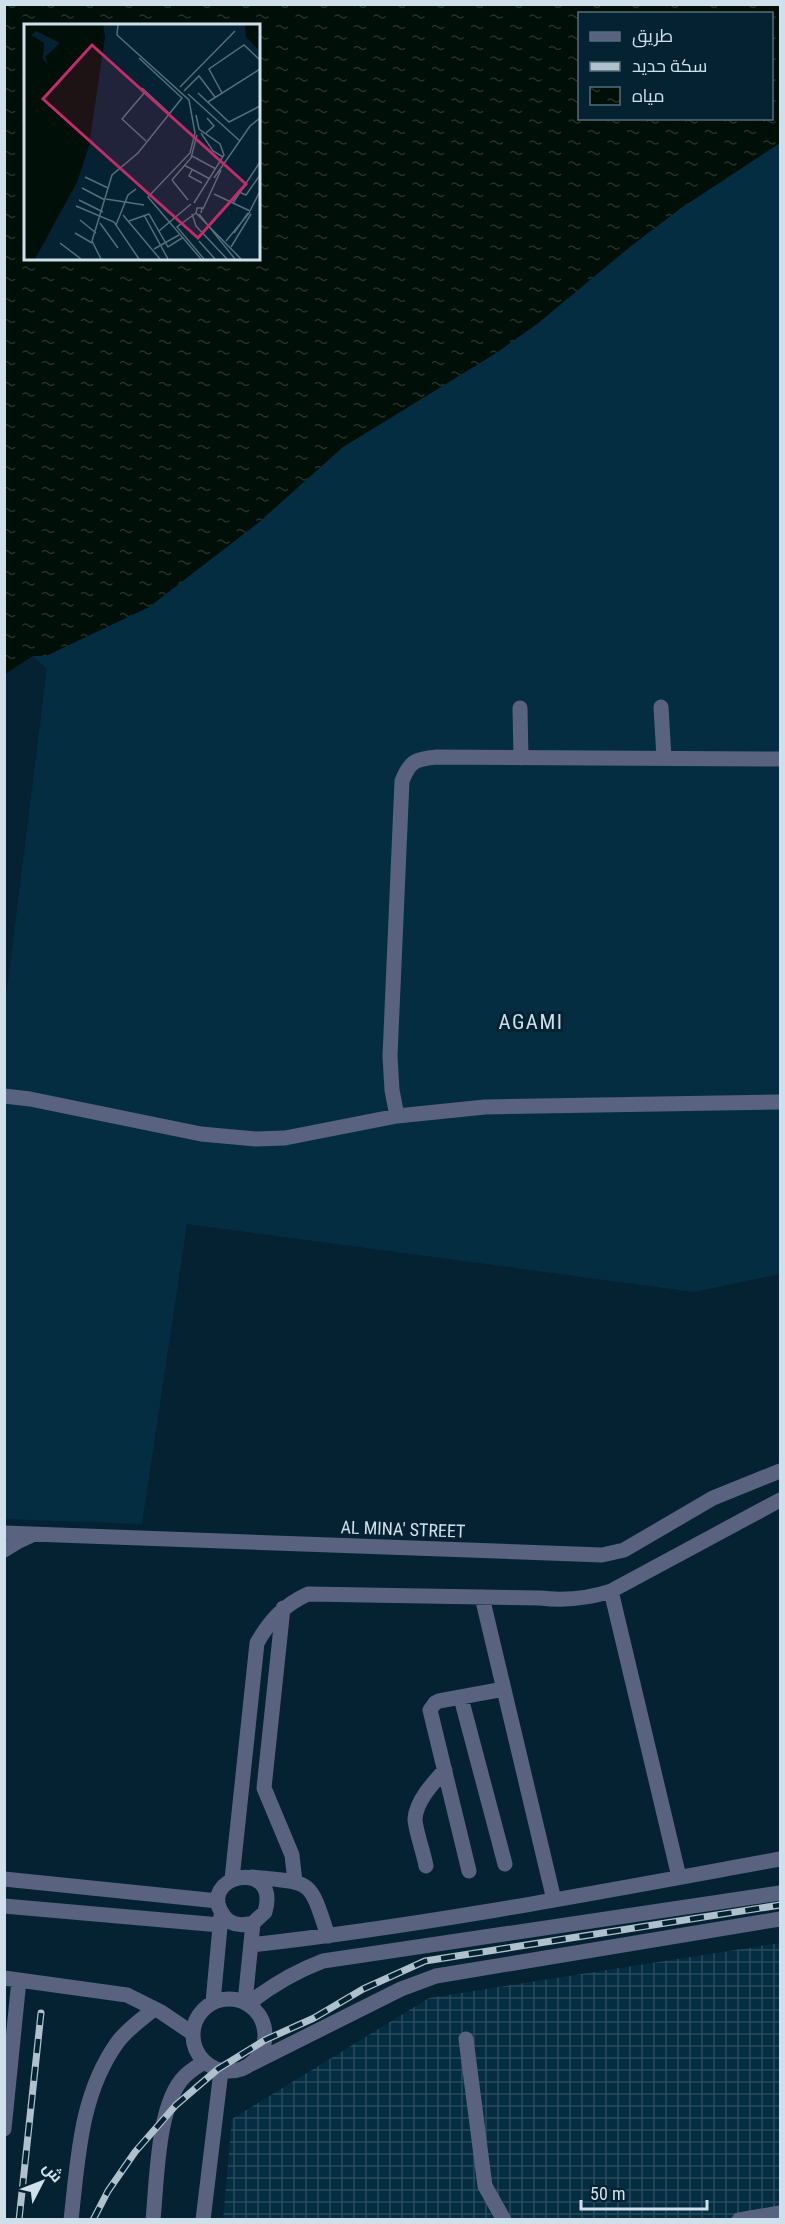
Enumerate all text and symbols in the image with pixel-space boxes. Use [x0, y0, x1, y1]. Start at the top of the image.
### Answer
legend [578, 12, 773, 120]
inset map [24, 24, 260, 260]
text: طريق [632, 25, 673, 48]
text: سكة حديد [632, 55, 707, 76]
text: مياه [632, 85, 665, 106]
district label: AGAMI [498, 1010, 564, 1034]
street label: AL MINA' STREET [340, 1516, 466, 1542]
north arrow [12, 2152, 72, 2212]
text: ش [39, 2158, 67, 2186]
scale bar [581, 2173, 707, 2211]
text: 50 m [590, 2183, 625, 2204]

